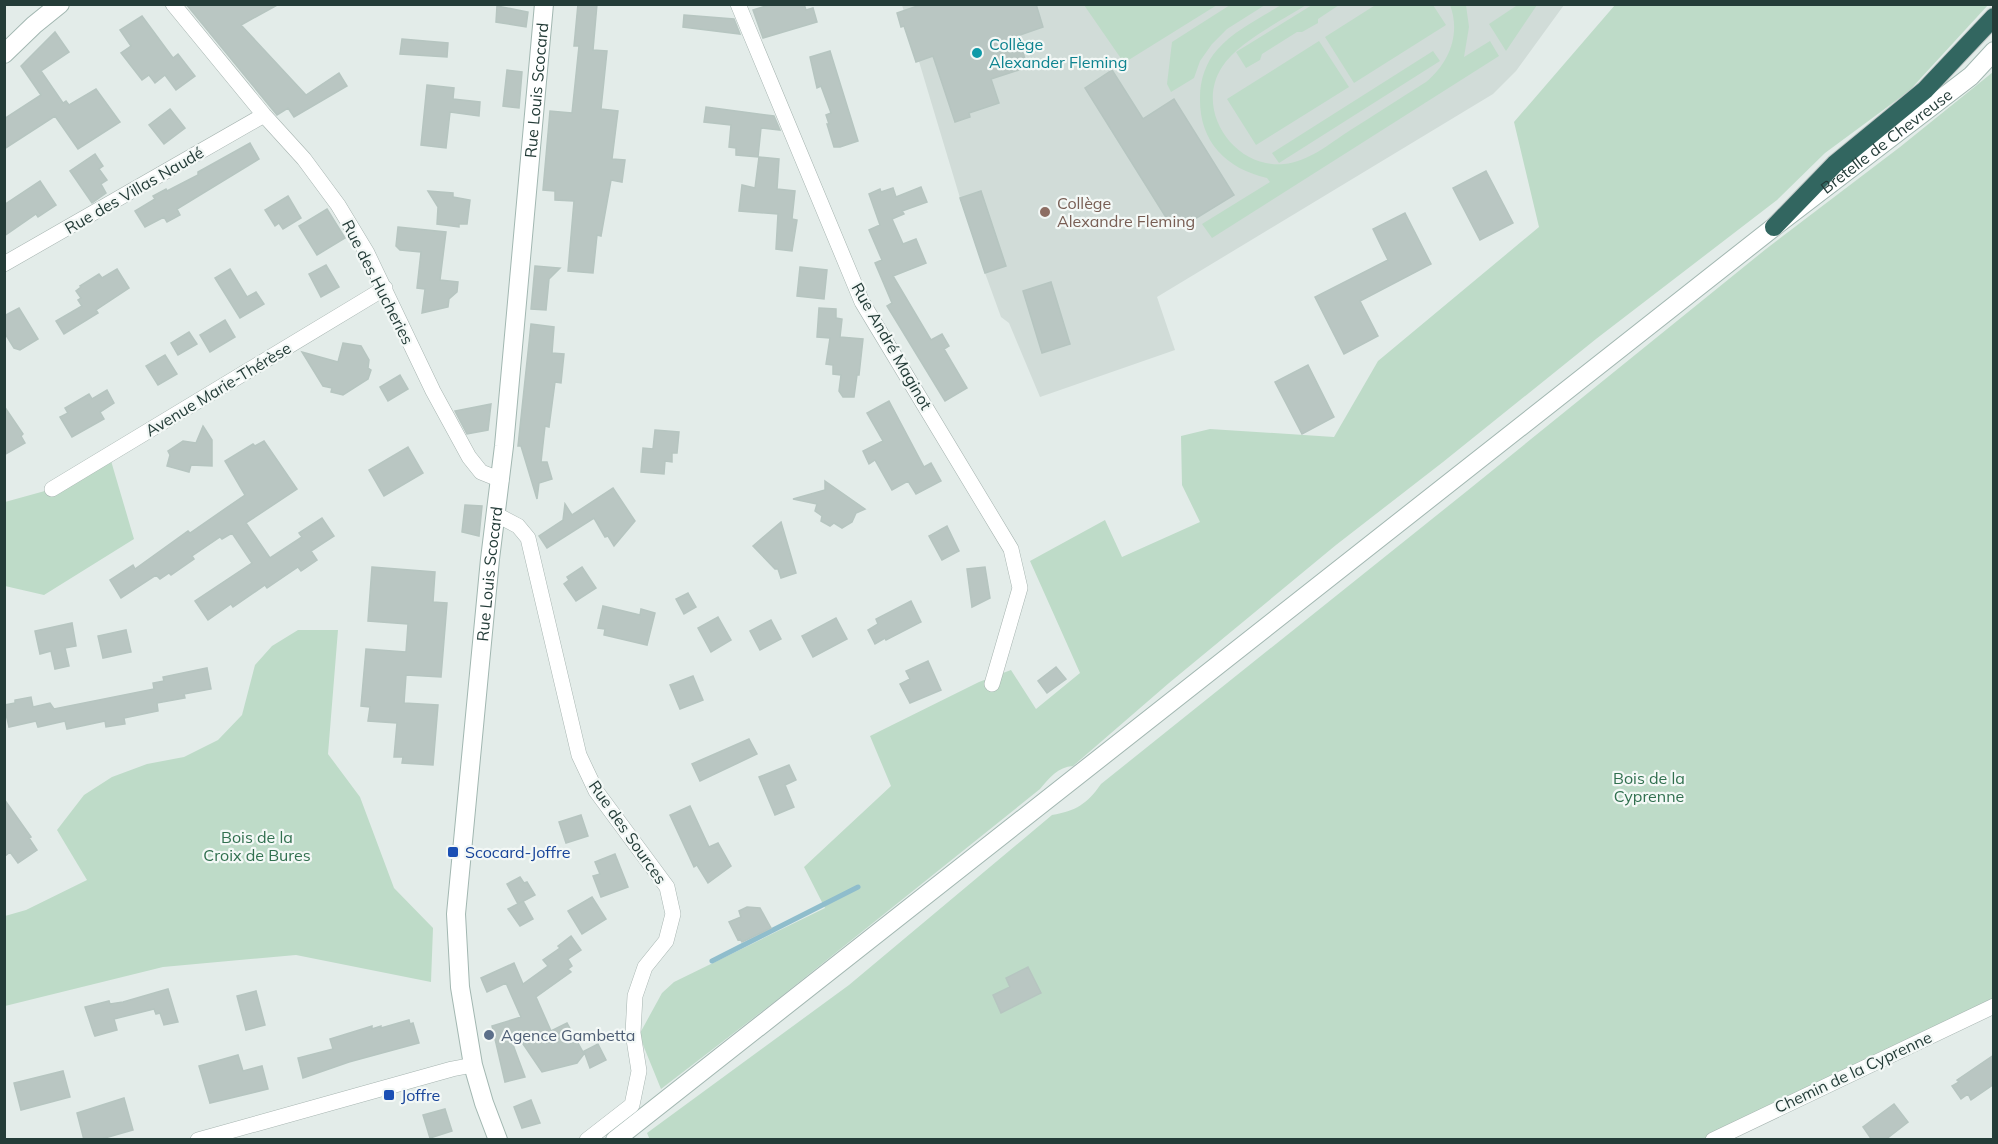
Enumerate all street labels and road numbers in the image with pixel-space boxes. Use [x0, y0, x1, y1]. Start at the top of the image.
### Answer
street label: Rue Louis Scocard [520, 22, 552, 159]
street label: Bretelle de Chevreuse [1817, 84, 1956, 198]
street label: Rue des Villas Naudé [61, 142, 207, 238]
street label: Rue des Hucheries [338, 216, 418, 348]
street label: Rue André Maginot [848, 279, 937, 413]
street label: Avenue Marie-Thérèse [141, 338, 295, 440]
street label: Rue Louis Scocard [472, 505, 506, 642]
street label: Rue des Sources [585, 776, 671, 888]
street label: Chemin de la Cyprenne [1771, 1027, 1935, 1117]

